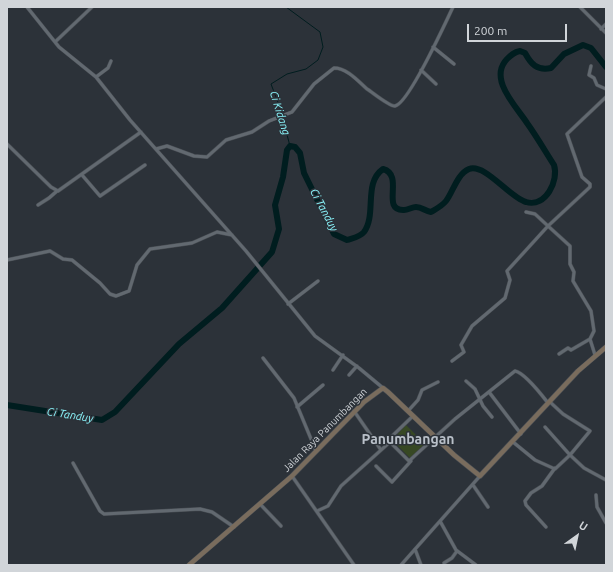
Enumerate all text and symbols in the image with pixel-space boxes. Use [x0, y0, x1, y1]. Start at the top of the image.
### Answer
scale bar [469, 16, 569, 42]
text: 200 m [474, 24, 507, 37]
water label: Ci Kidang [267, 89, 293, 137]
water label: Ci Tanduy [307, 186, 341, 234]
street label: Jalan Raya Panumbangan [281, 386, 369, 474]
water label: Ci Tanduy [46, 405, 94, 425]
district label: Panumbangan [362, 431, 454, 447]
north arrow [557, 516, 597, 556]
text: U [577, 519, 590, 533]

